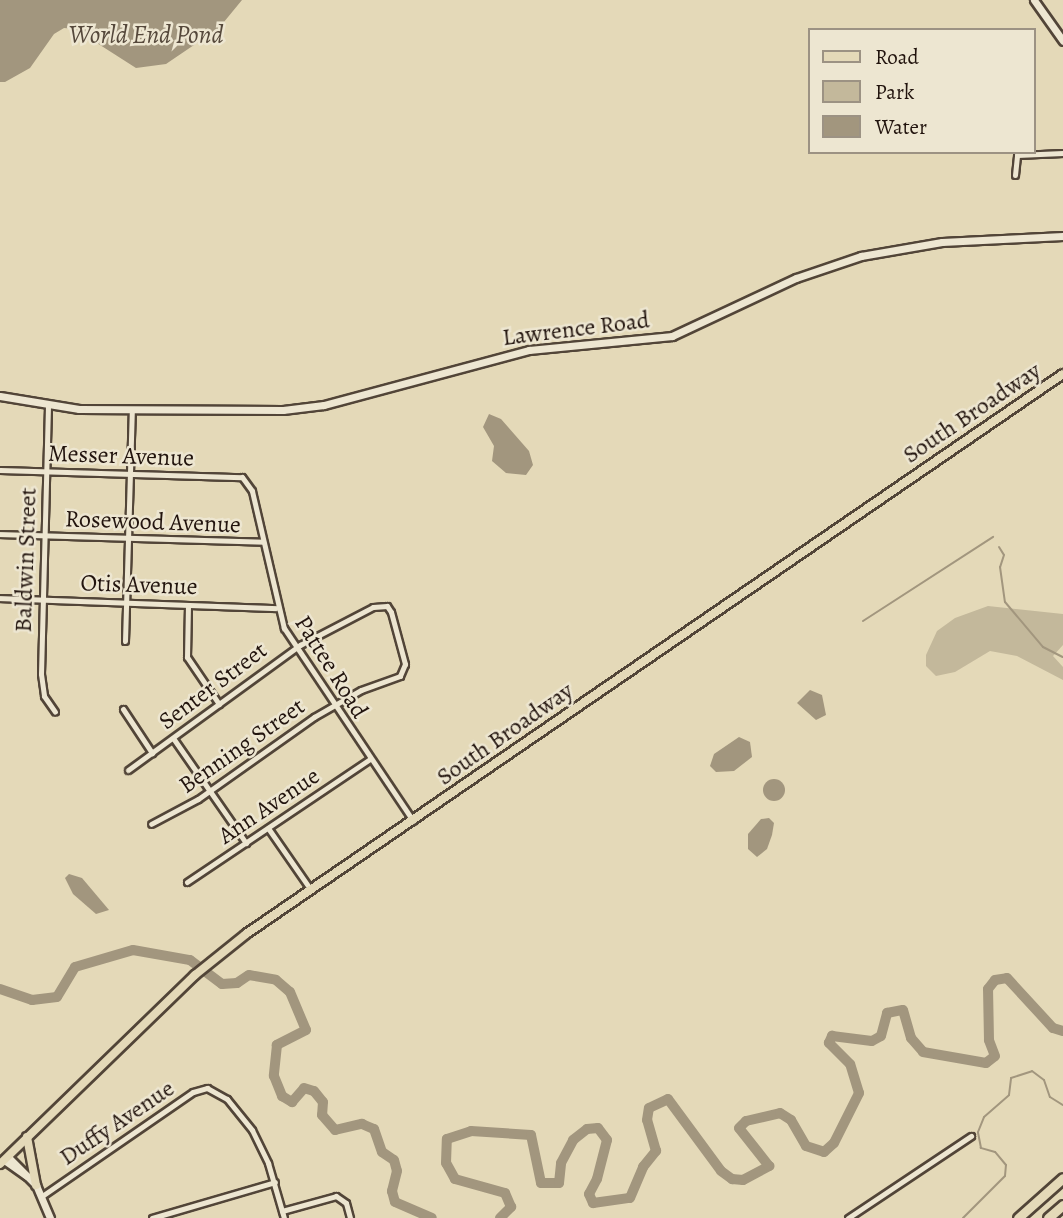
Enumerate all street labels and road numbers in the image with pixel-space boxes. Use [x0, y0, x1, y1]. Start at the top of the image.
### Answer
street label: Lawrence Road [501, 306, 651, 352]
street label: South Broadway [898, 356, 1046, 470]
street label: Messer Avenue [48, 439, 194, 473]
street label: Baldwin Street [9, 487, 43, 633]
street label: Rosewood Avenue [65, 505, 241, 539]
street label: Otis Avenue [80, 569, 198, 601]
street label: Pattee Road [288, 610, 374, 724]
street label: Senter Street [153, 636, 273, 736]
street label: South Broadway [431, 676, 579, 792]
street label: Benning Street [174, 692, 310, 800]
street label: Ann Avenue [213, 762, 325, 850]
street label: Duffy Avenue [54, 1074, 180, 1172]

